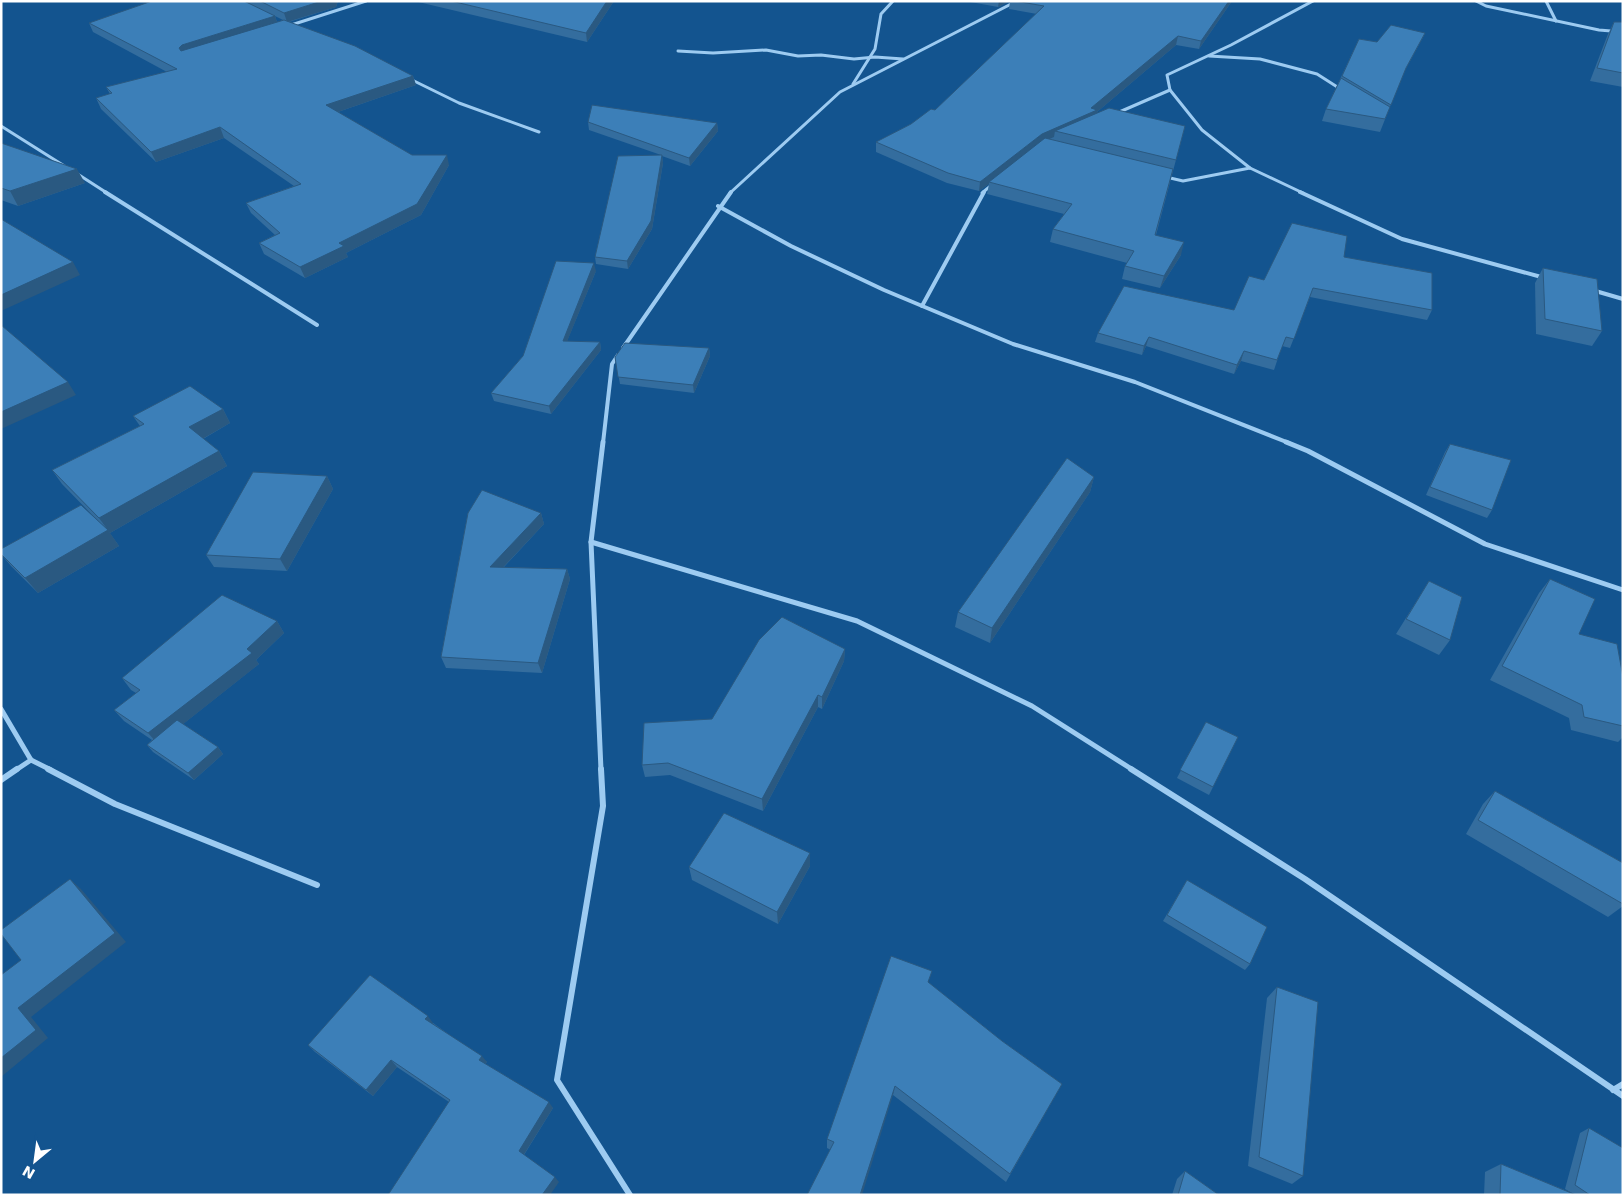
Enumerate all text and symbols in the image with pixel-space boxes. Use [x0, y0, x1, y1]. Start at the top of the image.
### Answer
north arrow [10, 1136, 60, 1186]
text: N [20, 1163, 38, 1182]

